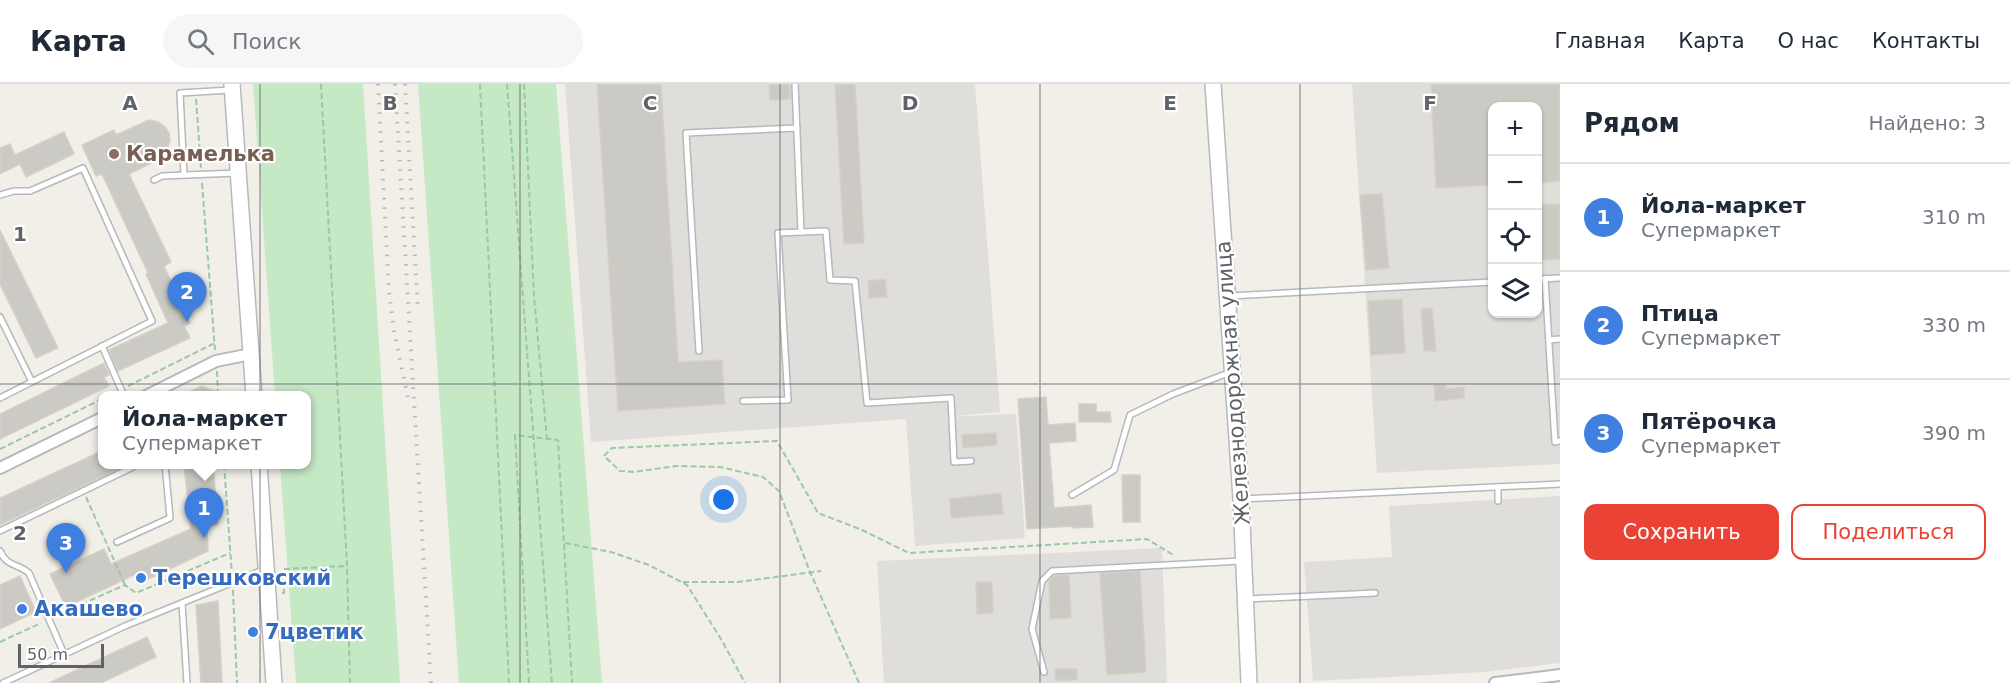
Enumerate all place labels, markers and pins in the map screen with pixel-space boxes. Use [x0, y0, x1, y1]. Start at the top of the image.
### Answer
place label: Карамелька [126, 142, 275, 166]
marker: Карамелька [107, 147, 121, 161]
pin: 2 [168, 272, 207, 322]
pin: 1 [184, 488, 224, 538]
pin: 3 [46, 524, 86, 573]
place label: Терешковский [153, 566, 331, 590]
marker: Терешковский [134, 571, 148, 585]
place label: Акашево [34, 597, 143, 621]
marker: Акашево [15, 602, 29, 616]
place label: 7цветик [265, 620, 364, 644]
marker: 7цветик [246, 625, 260, 639]

